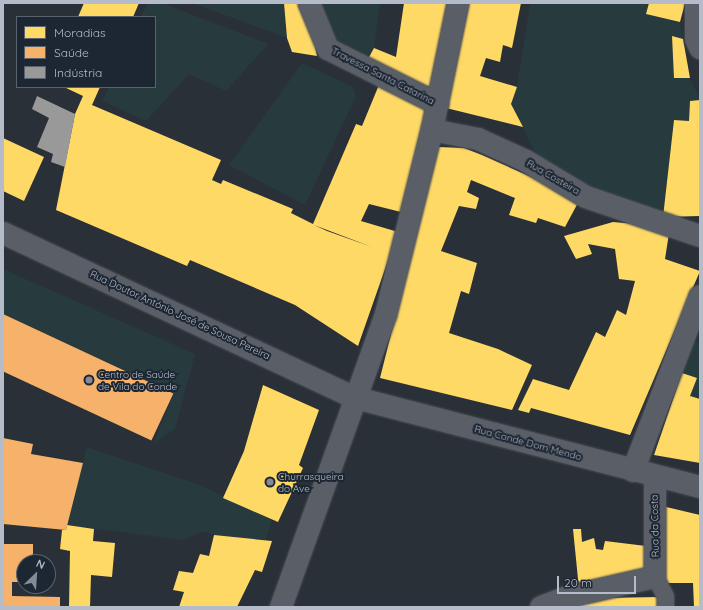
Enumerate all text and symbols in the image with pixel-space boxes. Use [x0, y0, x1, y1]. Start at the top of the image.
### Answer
legend [16, 16, 156, 88]
text: Moradias [54, 25, 106, 40]
text: Saúde [54, 45, 89, 60]
street label: Travessa Santa Catarina [330, 45, 436, 107]
text: Indústria [54, 65, 102, 80]
street label: Rua Costeira [524, 157, 582, 197]
street label: Rua Doutor António José de Sousa Pereira [88, 268, 272, 362]
place label: Centro de Saúde de Vila do Conde [98, 368, 177, 392]
marker: Centro de Saúde de Vila do Conde [83, 374, 95, 386]
street label: Rua Conde Dom Mendo [473, 423, 583, 463]
place label: Churrasqueira do Ave [278, 470, 344, 494]
marker: Churrasqueira do Ave [265, 477, 275, 487]
street label: Rua da Costa [648, 495, 662, 557]
north arrow [16, 554, 56, 594]
text: N [34, 556, 47, 572]
scale bar [559, 568, 638, 594]
text: 20 m [564, 575, 592, 590]

